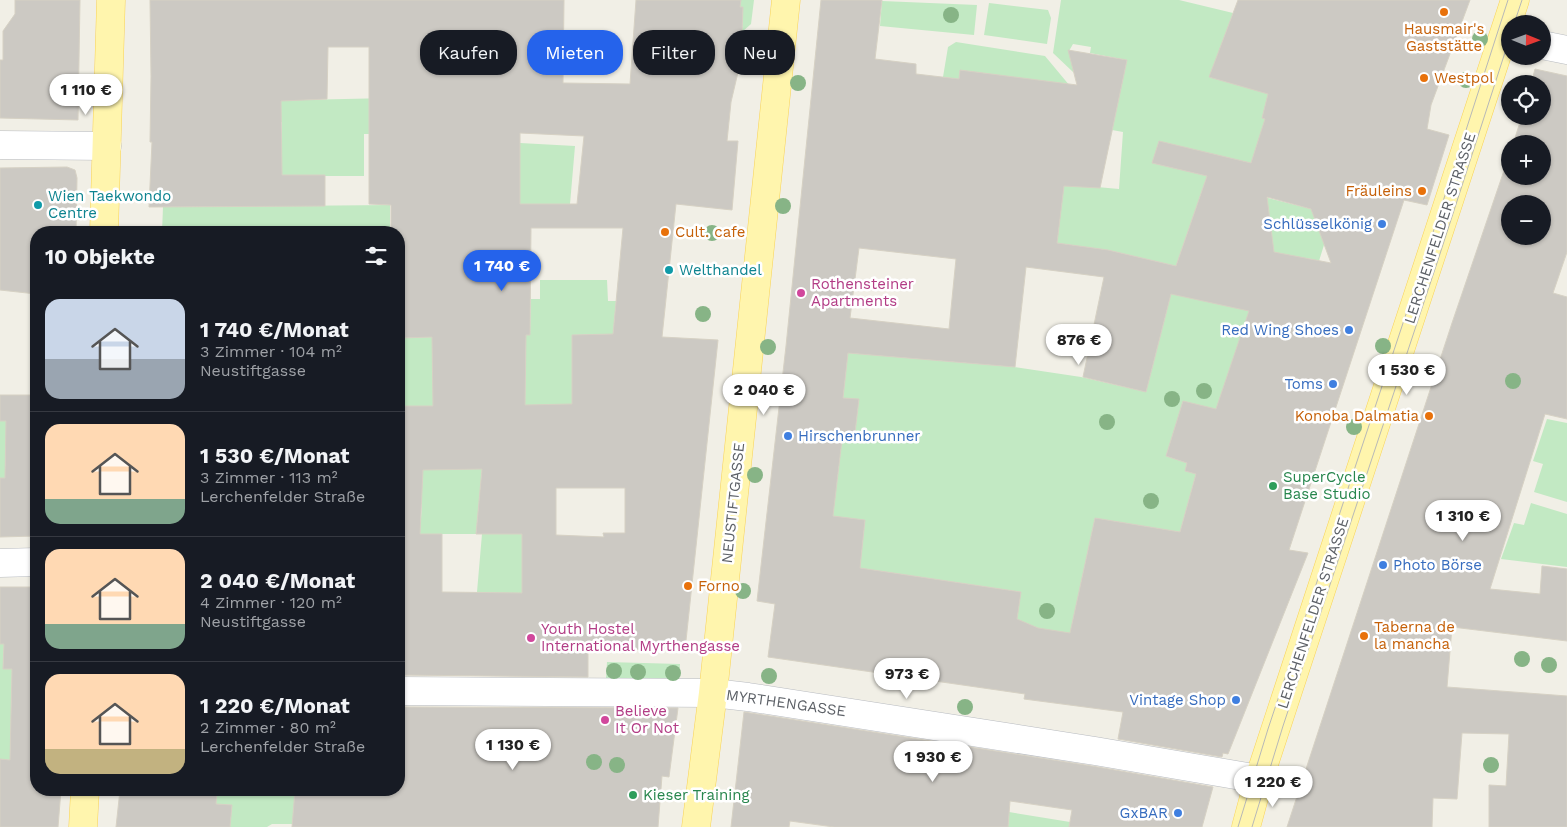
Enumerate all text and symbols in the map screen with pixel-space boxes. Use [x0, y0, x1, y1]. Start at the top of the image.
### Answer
marker: Hausmair's Gaststätte [1438, 6, 1450, 18]
north arrow [1501, 15, 1551, 65]
map controls [1501, 15, 1551, 245]
place label: Hausmair's Gaststätte [1404, 20, 1484, 55]
chip: Kaufen [420, 30, 517, 75]
chip: Mieten [527, 30, 623, 75]
chip: Filter [633, 30, 715, 75]
chip: Neu [725, 30, 795, 75]
place label: Westpol [1434, 69, 1494, 87]
marker: Westpol [1418, 72, 1430, 84]
pin: 1 110 € [40, 74, 132, 116]
button: locate [1501, 75, 1551, 125]
text: 1 110 € [60, 80, 112, 99]
street label: LERCHENFELDER STRASSE [1400, 130, 1480, 326]
button: + [1501, 135, 1551, 185]
place label: Fräuleins [1345, 182, 1412, 200]
marker: Fräuleins [1416, 185, 1428, 197]
place label: Wien Taekwondo Centre [48, 187, 171, 222]
button: − [1501, 195, 1551, 245]
marker: Wien Taekwondo Centre [32, 199, 44, 211]
place label: Schlüsselkönig [1263, 215, 1372, 233]
marker: Schlüsselkönig [1376, 218, 1388, 230]
place label: Cult. cafe [675, 223, 745, 241]
marker: Cult. cafe [659, 226, 671, 238]
icon: filters [362, 242, 390, 270]
text: 10 Objekte [45, 244, 155, 269]
pin: 1 740 € [456, 250, 548, 292]
text: 1 740 € [474, 256, 530, 275]
place label: Welthandel [679, 261, 762, 279]
marker: Welthandel [663, 264, 675, 276]
place label: Rothensteiner Apartments [811, 275, 914, 310]
marker: Rothensteiner Apartments [795, 287, 807, 299]
text: 1 740 €/Monat [200, 317, 349, 342]
icon: home [85, 319, 145, 379]
place label: Red Wing Shoes [1221, 321, 1339, 339]
pin: 876 € [1044, 324, 1114, 366]
marker: Red Wing Shoes [1343, 324, 1355, 336]
text: 876 € [1057, 330, 1101, 349]
text: 3 Zimmer · 104 m² [200, 342, 342, 361]
pin: 1 530 € [1361, 354, 1453, 396]
text: 1 530 € [1379, 360, 1435, 379]
text: Neustiftgasse [200, 361, 306, 380]
pin: 2 040 € [718, 374, 810, 416]
place label: Toms [1284, 375, 1323, 393]
marker: Toms [1327, 378, 1339, 390]
text: 2 040 € [734, 380, 794, 399]
place label: Konoba Dalmatia [1295, 407, 1420, 425]
marker: Konoba Dalmatia [1423, 410, 1435, 422]
place label: Hirschenbrunner [798, 427, 920, 445]
marker: Hirschenbrunner [782, 430, 794, 442]
street label: NEUSTIFTGASSE [718, 442, 748, 564]
text: 1 530 €/Monat [200, 443, 349, 468]
icon: home [85, 444, 145, 504]
text: 3 Zimmer · 113 m² [200, 468, 338, 487]
place label: SuperCycle Base Studio [1283, 468, 1371, 503]
marker: SuperCycle Base Studio [1267, 480, 1279, 492]
text: Lerchenfelder Straße [200, 487, 365, 506]
pin: 1 310 € [1417, 500, 1509, 542]
text: 1 310 € [1436, 506, 1490, 525]
street label: LERCHENFELDER STRASSE [1273, 515, 1353, 711]
place label: Photo Börse [1393, 556, 1482, 574]
marker: Photo Börse [1377, 559, 1389, 571]
text: 2 040 €/Monat [200, 568, 355, 593]
icon: home [85, 569, 145, 629]
place label: Forno [698, 577, 740, 595]
marker: Forno [682, 580, 694, 592]
text: 4 Zimmer · 120 m² [200, 593, 342, 612]
text: Neustiftgasse [200, 612, 306, 631]
place label: Taberna de la mancha [1374, 618, 1455, 653]
place label: Youth Hostel International Myrthengasse [541, 620, 740, 655]
marker: Taberna de la mancha [1358, 630, 1370, 642]
marker: Youth Hostel International Myrthengasse [525, 632, 537, 644]
pin: 973 € [872, 658, 942, 700]
text: 973 € [885, 664, 929, 683]
street label: MYRTHENGASSE [725, 686, 847, 720]
place label: Vintage Shop [1129, 691, 1226, 709]
text: 1 220 €/Monat [200, 693, 350, 718]
icon: home [85, 694, 145, 754]
marker: Vintage Shop [1230, 694, 1242, 706]
place label: Believe It Or Not [615, 702, 680, 737]
marker: Believe It Or Not [599, 714, 611, 726]
text: 2 Zimmer · 80 m² [200, 718, 336, 737]
pin: 1 130 € [467, 728, 559, 771]
text: 1 130 € [486, 735, 540, 754]
text: Lerchenfelder Straße [200, 737, 365, 756]
pin: 1 930 € [887, 740, 979, 783]
text: 1 930 € [905, 747, 961, 766]
pin: 1 220 € [1227, 766, 1319, 808]
text: 1 220 € [1245, 772, 1301, 791]
place label: Kieser Training [643, 786, 750, 804]
marker: Kieser Training [627, 789, 639, 801]
place label: GxBAR [1120, 804, 1168, 822]
marker: GxBAR [1172, 807, 1184, 819]

